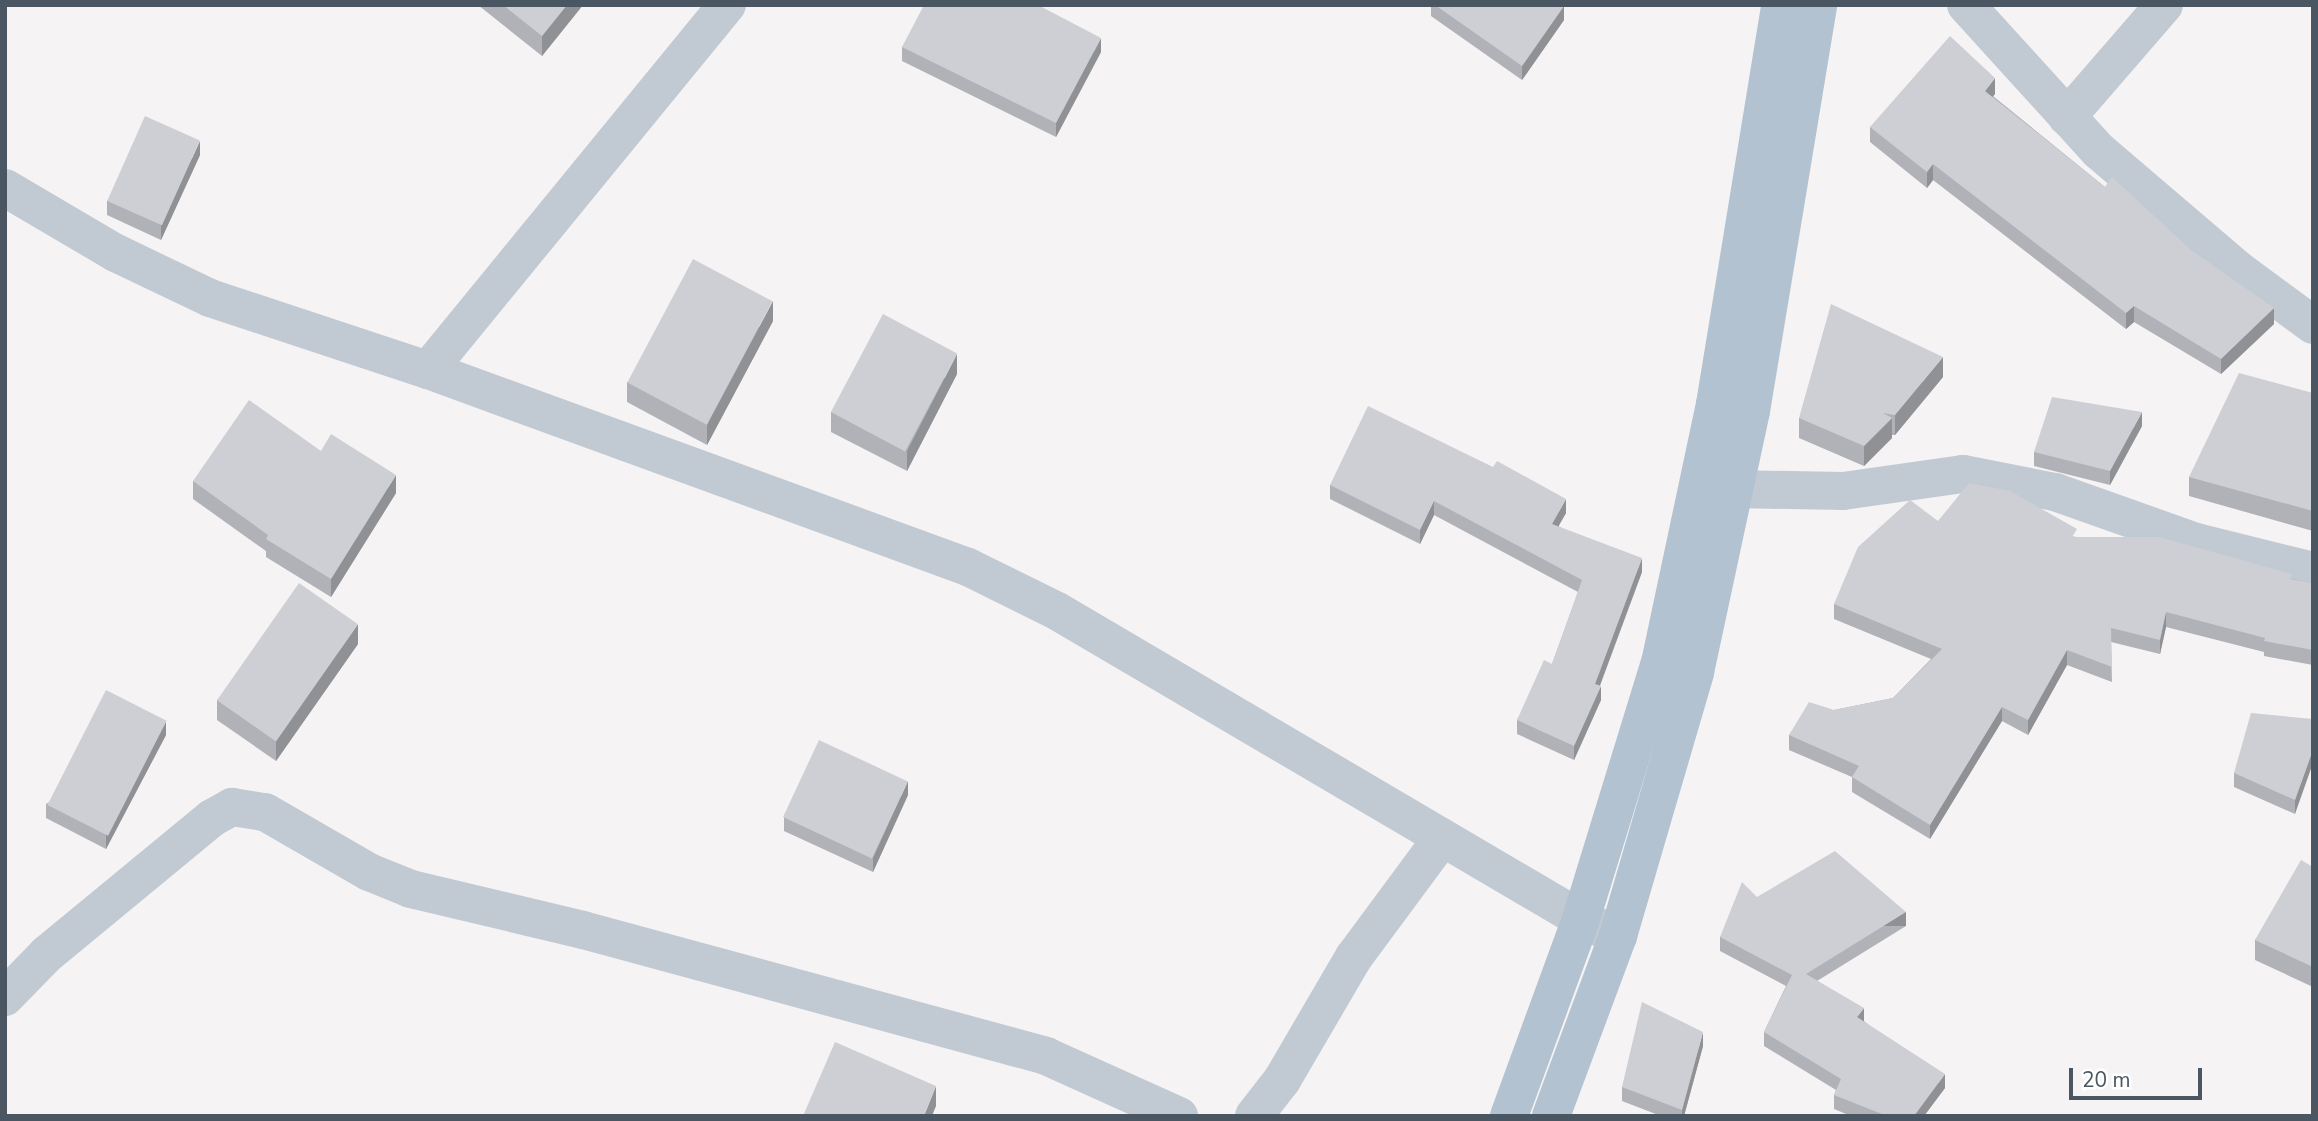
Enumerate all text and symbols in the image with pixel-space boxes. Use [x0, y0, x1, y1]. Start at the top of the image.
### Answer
scale bar [2073, 1054, 2206, 1098]
text: 20 m [2082, 1066, 2131, 1094]

